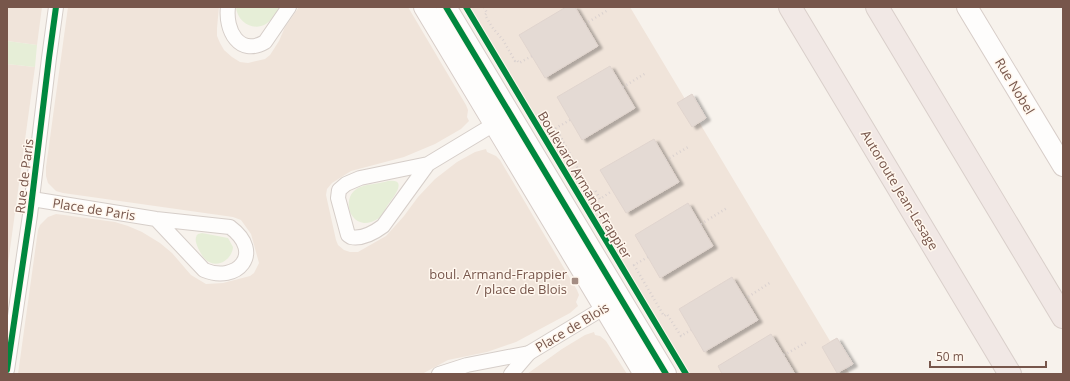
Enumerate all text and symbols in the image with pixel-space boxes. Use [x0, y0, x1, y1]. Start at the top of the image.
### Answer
street label: Rue Nobel [991, 54, 1039, 118]
street label: Boulevard Armand-Frappier [534, 108, 637, 263]
street label: Autoroute Jean-Lesage [857, 127, 943, 253]
street label: Rue de Paris [10, 138, 38, 214]
street label: Place de Paris [51, 194, 137, 224]
place label: boul. Armand-Frappier / place de Blois [429, 265, 568, 298]
marker: boul. Armand-Frappier / place de Blois [570, 276, 580, 286]
street label: Place de Blois [532, 298, 612, 356]
scale bar [930, 343, 1046, 369]
text: 50 m [936, 348, 964, 365]

